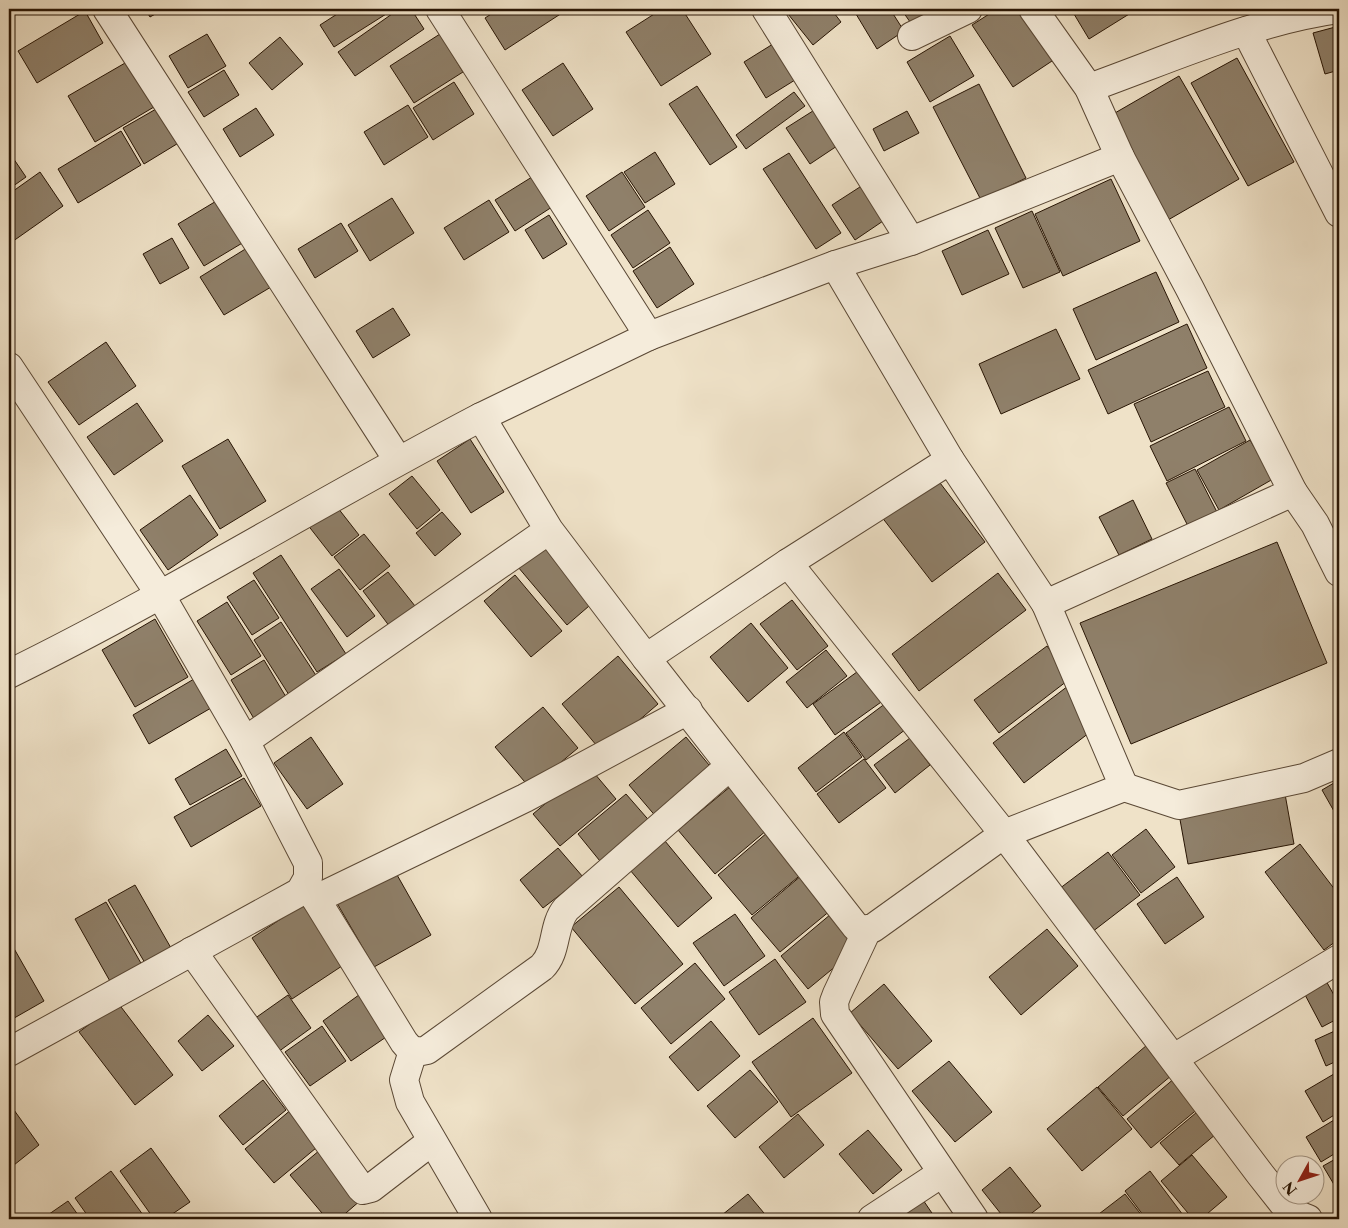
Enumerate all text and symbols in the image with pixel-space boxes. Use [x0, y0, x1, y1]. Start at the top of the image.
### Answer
north arrow [1276, 1156, 1326, 1206]
text: N [1279, 1178, 1301, 1199]

